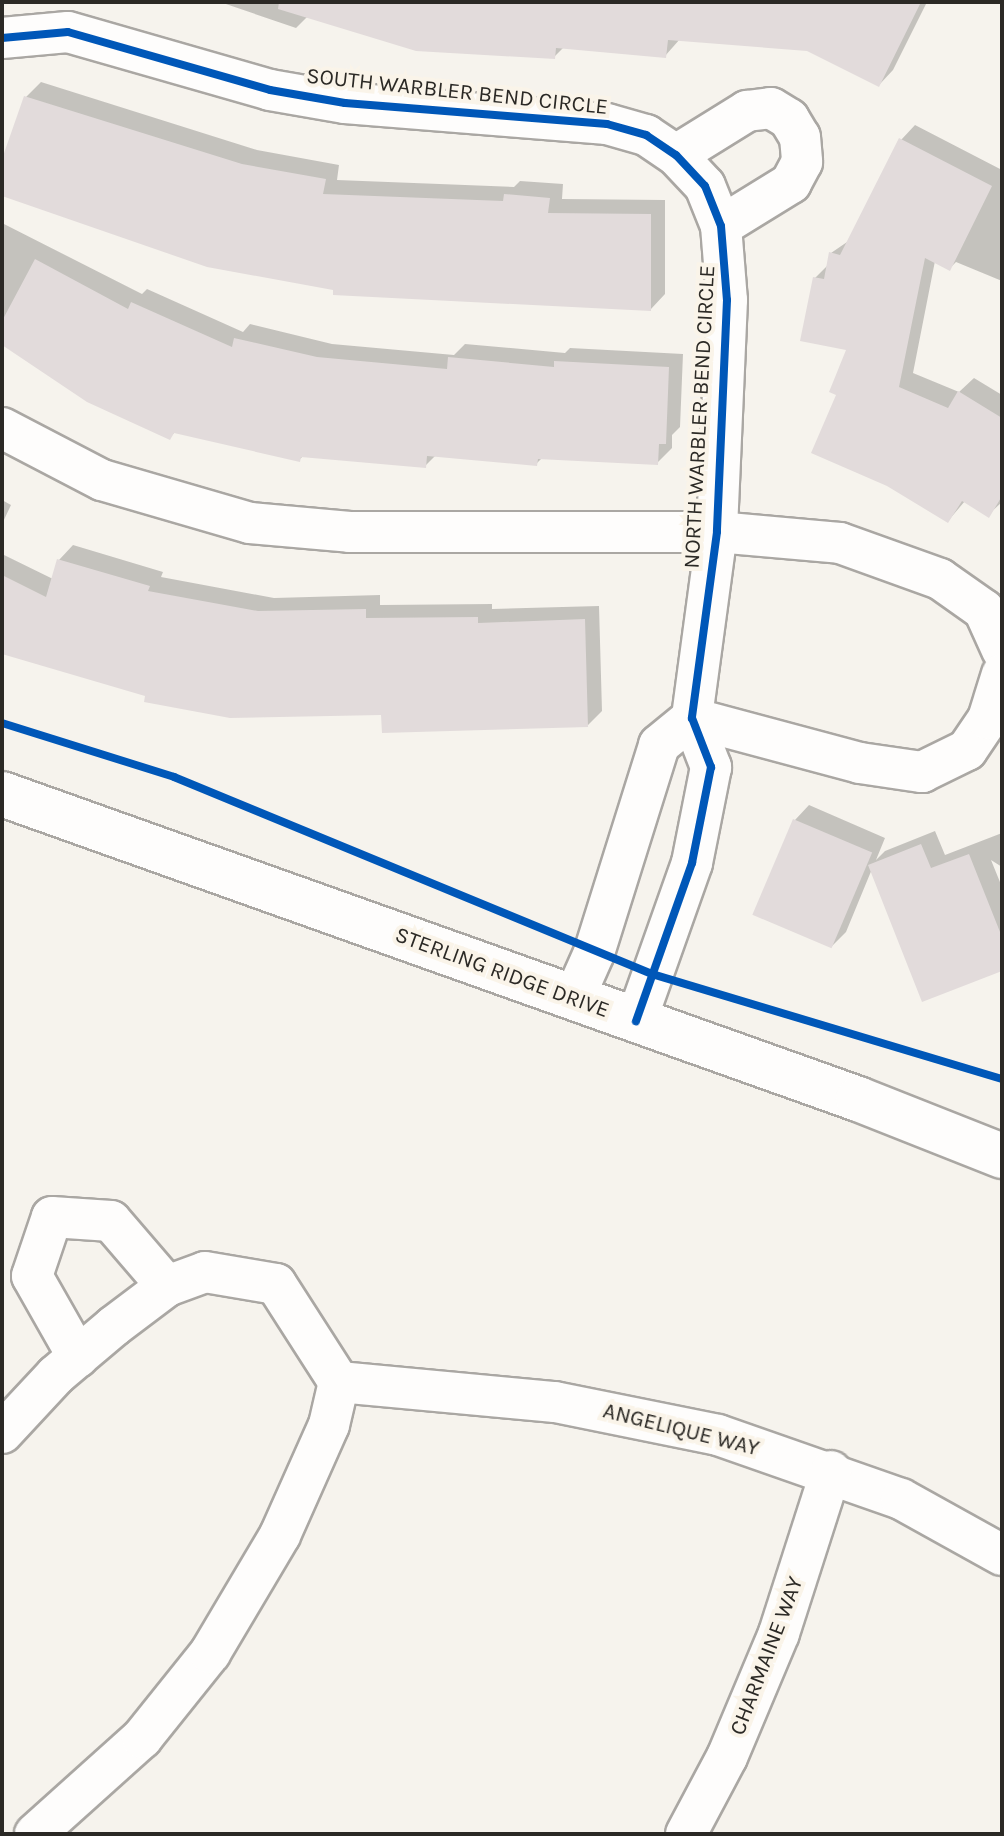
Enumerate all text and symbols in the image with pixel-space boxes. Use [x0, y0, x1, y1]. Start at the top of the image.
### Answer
street label: SOUTH WARBLER BEND CIRCLE [305, 63, 609, 121]
street label: NORTH WARBLER BEND CIRCLE [679, 265, 721, 569]
street label: STERLING RIDGE DRIVE [391, 922, 613, 1024]
street label: ANGELIQUE WAY [600, 1398, 762, 1462]
street label: CHARMAINE WAY [725, 1573, 809, 1739]

